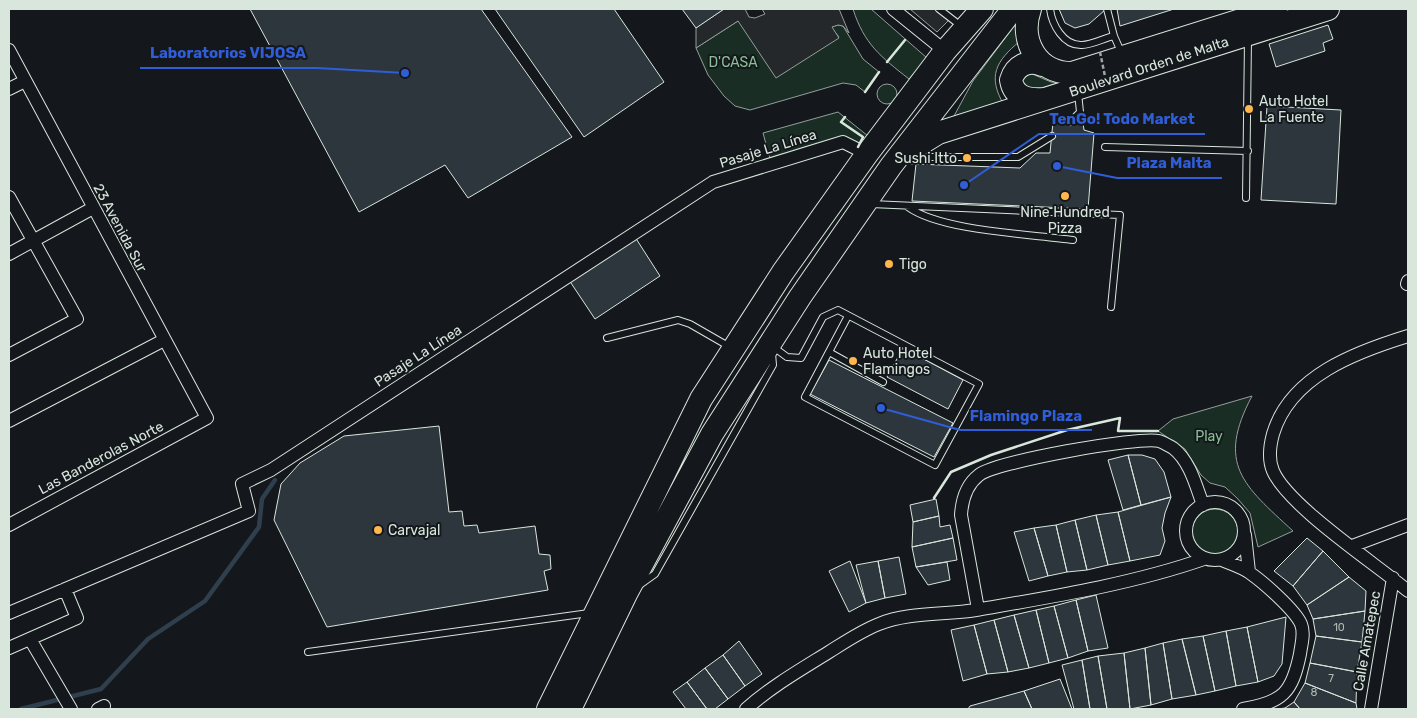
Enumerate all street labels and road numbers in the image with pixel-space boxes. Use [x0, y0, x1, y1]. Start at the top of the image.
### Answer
street label: Boulevard Orden de Malta [1067, 33, 1231, 101]
street label: Pasaje La Línea [717, 126, 819, 172]
street label: 23 Avenida Sur [90, 181, 151, 276]
street label: Pasaje La Línea [371, 321, 465, 391]
street label: Las Banderolas Norte [36, 418, 167, 498]
street label: Calle Amatepec [1350, 589, 1384, 692]

